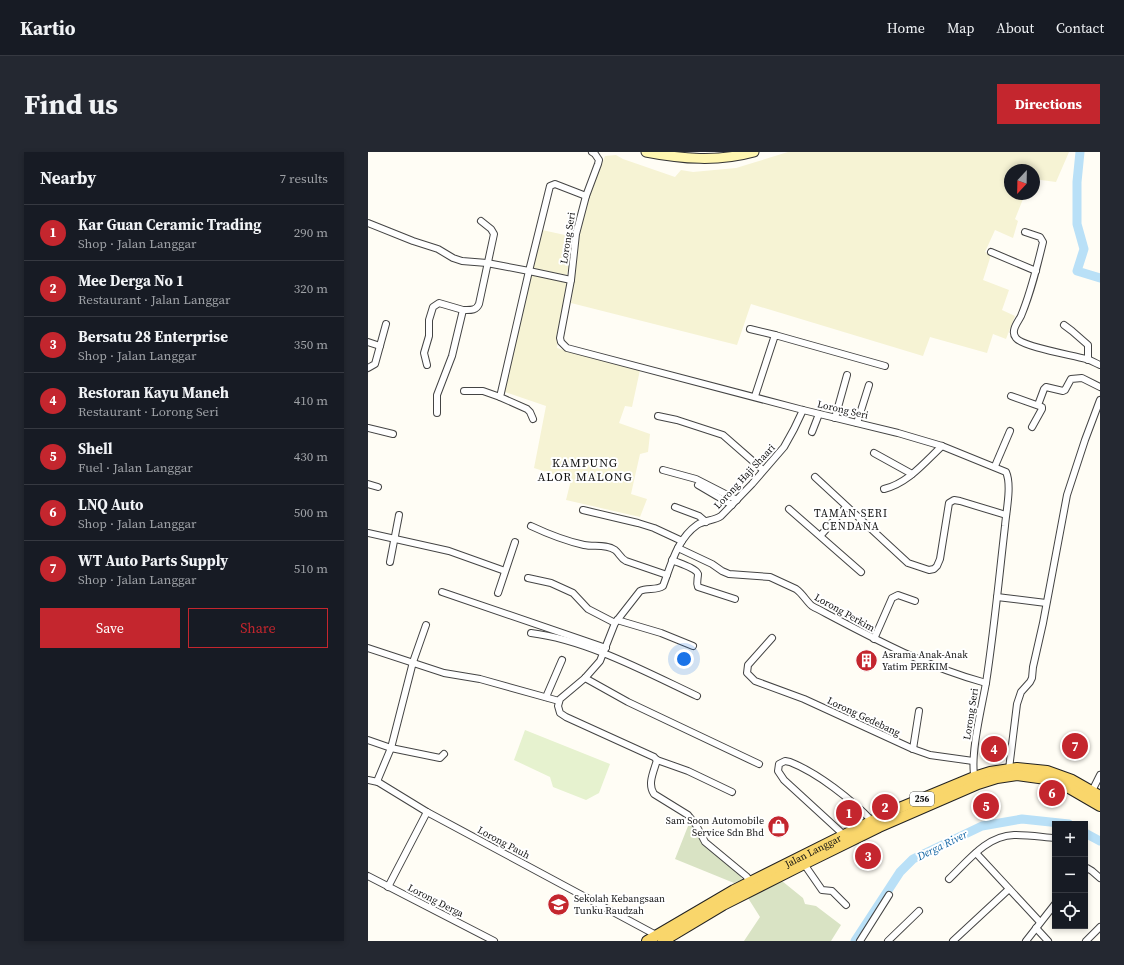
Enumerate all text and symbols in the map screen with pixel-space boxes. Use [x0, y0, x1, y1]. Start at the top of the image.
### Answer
text: Kartio [20, 15, 76, 41]
text: Home [887, 18, 925, 38]
text: Map [947, 18, 974, 38]
text: About [996, 18, 1034, 38]
text: Contact [1056, 18, 1104, 38]
button: Directions [997, 84, 1100, 124]
text: Find us [24, 85, 118, 123]
north arrow [1004, 164, 1040, 200]
text: Nearby [40, 166, 96, 190]
text: 7 results [280, 170, 328, 187]
street label: Lorong Seri [557, 211, 578, 265]
text: Kar Guan Ceramic Trading [78, 214, 261, 235]
text: 1 [49, 224, 57, 241]
text: 290 m [294, 224, 328, 241]
text: Shop · Jalan Langgar [78, 235, 197, 252]
text: Mee Derga No 1 [78, 270, 184, 291]
text: 2 [49, 280, 57, 297]
text: 320 m [294, 280, 328, 297]
text: Restaurant · Jalan Langgar [78, 291, 231, 308]
text: Bersatu 28 Enterprise [78, 326, 228, 347]
text: 3 [49, 336, 57, 353]
text: 350 m [294, 336, 328, 353]
text: Shop · Jalan Langgar [78, 347, 197, 364]
text: Restoran Kayu Maneh [78, 382, 229, 403]
text: 4 [49, 392, 57, 409]
text: 410 m [294, 392, 328, 409]
street label: Lorong Seri [816, 397, 870, 422]
text: Restaurant · Lorong Seri [78, 403, 219, 420]
text: Shell [78, 438, 113, 459]
street label: Lorong Haji Shaari [711, 441, 778, 511]
text: 5 [49, 448, 57, 465]
text: 430 m [294, 448, 328, 465]
district label: KAMPUNG ALOR MALONG [537, 455, 633, 485]
text: Fuel · Jalan Langgar [78, 459, 193, 476]
text: LNQ Auto [78, 494, 144, 515]
text: 6 [49, 504, 57, 521]
text: 500 m [294, 504, 328, 521]
district label: TAMAN SERI CENDANA [814, 506, 888, 534]
text: Shop · Jalan Langgar [78, 515, 197, 532]
text: WT Auto Parts Supply [78, 550, 228, 571]
text: 7 [49, 560, 57, 577]
text: 510 m [294, 560, 328, 577]
text: Shop · Jalan Langgar [78, 571, 197, 588]
street label: Lorong Perkim [812, 591, 877, 634]
button: Save [40, 608, 180, 648]
button: Share [188, 608, 328, 648]
building icon: Asrama Anak-Anak Yatim PERKIM [854, 647, 880, 673]
place label: Asrama Anak-Anak Yatim PERKIM [882, 648, 968, 673]
your location [674, 649, 694, 669]
street label: Lorong Seri [960, 687, 981, 741]
street label: Lorong Gedebang [825, 694, 902, 739]
pin: 7 [1062, 731, 1088, 761]
pin: 4 [981, 734, 1007, 764]
pin: 6 [1039, 778, 1065, 808]
pin: 5 [973, 791, 999, 821]
pin: 2 [872, 792, 898, 822]
road number: 256 [910, 792, 934, 806]
pin: 1 [836, 798, 862, 828]
shop icon: Sam Soon Automobile Service Sdn Bhd [766, 813, 792, 839]
place label: Sam Soon Automobile Service Sdn Bhd [666, 814, 764, 839]
map controls [1052, 821, 1088, 929]
button: + [1052, 821, 1088, 857]
street label: Lorong Pauh [475, 823, 532, 862]
water label: Derga River [914, 827, 970, 865]
street label: Jalan Langgar [782, 831, 844, 871]
pin: 3 [855, 841, 881, 871]
button: − [1052, 857, 1088, 893]
street label: Lorong Derga [406, 881, 467, 921]
school or university icon: Sekolah Kebangsaan Tunku Raudzah [545, 891, 571, 917]
place label: Sekolah Kebangsaan Tunku Raudzah [574, 892, 665, 917]
button: locate [1052, 893, 1088, 929]

